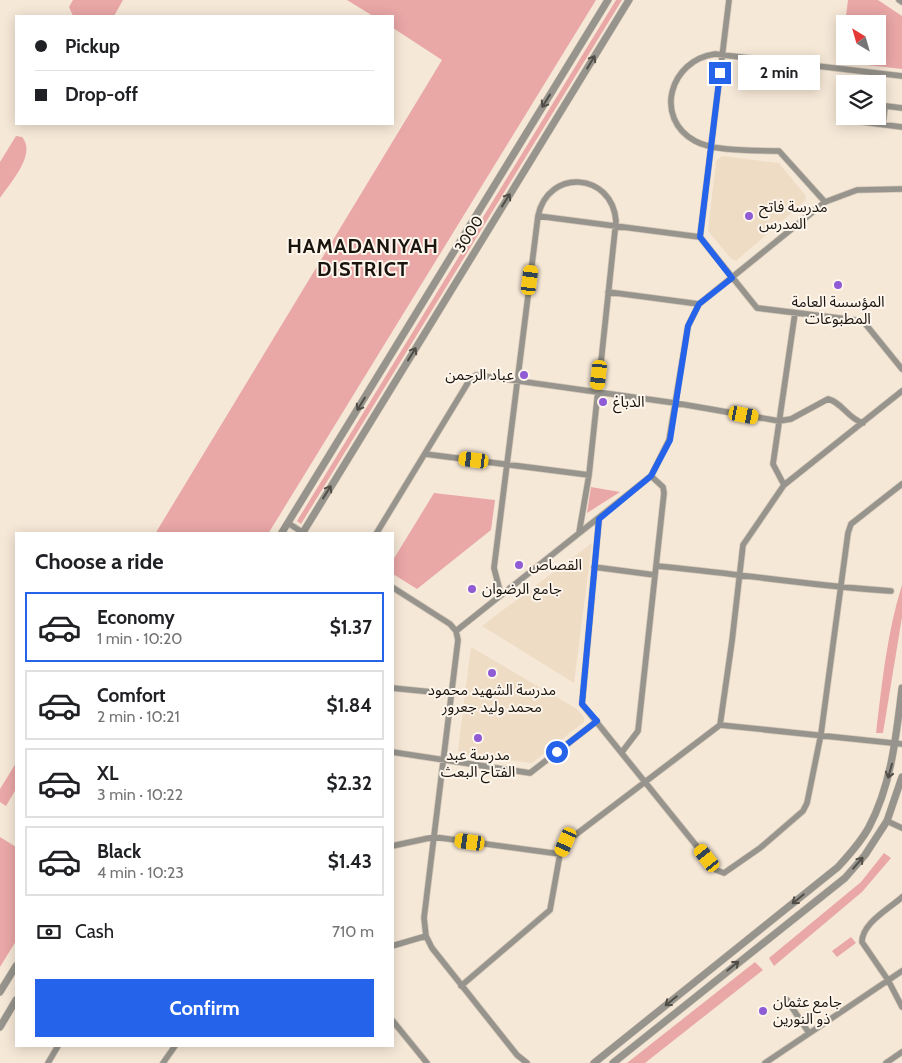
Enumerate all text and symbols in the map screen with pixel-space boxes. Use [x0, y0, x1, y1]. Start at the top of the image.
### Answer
north arrow [836, 15, 886, 65]
map controls [836, 15, 886, 125]
text: Pickup [65, 35, 120, 58]
one-way arrow [587, 55, 597, 69]
callout: 2 min [738, 56, 820, 90]
route end [709, 62, 731, 84]
text: 2 min [760, 63, 798, 82]
button: layers [836, 75, 886, 125]
text: Drop-off [65, 83, 138, 106]
one-way arrow [541, 94, 551, 108]
one-way arrow [502, 194, 512, 208]
place label: مدرسة فاتح المدرس [759, 198, 828, 233]
marker: مدرسة فاتح المدرس [743, 210, 755, 222]
street label: 3000 [451, 212, 487, 256]
district label: HAMADANIYAH DISTRICT [287, 234, 439, 281]
car [520, 264, 539, 296]
marker: المؤسسة العامة المطبوعات [832, 279, 844, 291]
place label: المؤسسة العامة المطبوعات [791, 293, 885, 328]
one-way arrow [408, 347, 418, 361]
car [589, 359, 608, 391]
place label: عباد الرحمن [445, 366, 514, 384]
marker: عباد الرحمن [518, 369, 530, 381]
place label: الدباغ [613, 393, 644, 414]
marker: الدباغ [597, 396, 609, 408]
one-way arrow [355, 397, 366, 411]
car [727, 405, 760, 425]
car [458, 451, 489, 469]
one-way arrow [323, 486, 333, 500]
text: Choose a ride [35, 548, 164, 575]
place label: القصاص [529, 556, 582, 574]
marker: القصاص [513, 559, 525, 571]
place label: جامع الرضوان [482, 580, 562, 601]
marker: جامع الرضوان [466, 583, 478, 595]
icon: car [37, 605, 82, 650]
text: Economy [97, 606, 175, 629]
text: $1.37 [330, 616, 372, 639]
text: 1 min · 10:20 [97, 629, 182, 648]
marker: مدرسة الشهيد محمود محمد وليد جعرور [486, 667, 498, 679]
place label: مدرسة الشهيد محمود محمد وليد جعرور [428, 681, 556, 716]
icon: car [37, 683, 82, 728]
text: Comfort [97, 684, 166, 707]
text: $1.84 [326, 694, 372, 717]
text: 2 min · 10:21 [97, 707, 180, 726]
marker: مدرسة عبد الفتاح البعث [472, 732, 484, 744]
route start [546, 741, 568, 763]
place label: مدرسة عبد الفتاح البعث [441, 746, 515, 784]
icon: car [37, 761, 82, 806]
text: XL [97, 762, 118, 785]
one-way arrow [885, 762, 894, 778]
text: $2.32 [326, 772, 372, 795]
text: 3 min · 10:22 [97, 785, 183, 804]
car [553, 825, 578, 859]
car [454, 832, 485, 852]
icon: car [37, 839, 82, 884]
text: Black [97, 840, 141, 863]
car [691, 842, 722, 874]
text: $1.43 [328, 850, 372, 873]
one-way arrow [852, 857, 863, 870]
text: 4 min · 10:23 [97, 863, 184, 882]
one-way arrow [792, 894, 805, 905]
icon: cash [35, 918, 63, 946]
text: Cash [75, 920, 114, 943]
text: 710 m [332, 922, 374, 941]
one-way arrow [726, 961, 739, 972]
button: Confirm [35, 979, 374, 1037]
place label: جامع عثمان ذو النورين [773, 993, 842, 1028]
one-way arrow [665, 996, 678, 1007]
marker: جامع عثمان ذو النورين [757, 1005, 769, 1017]

